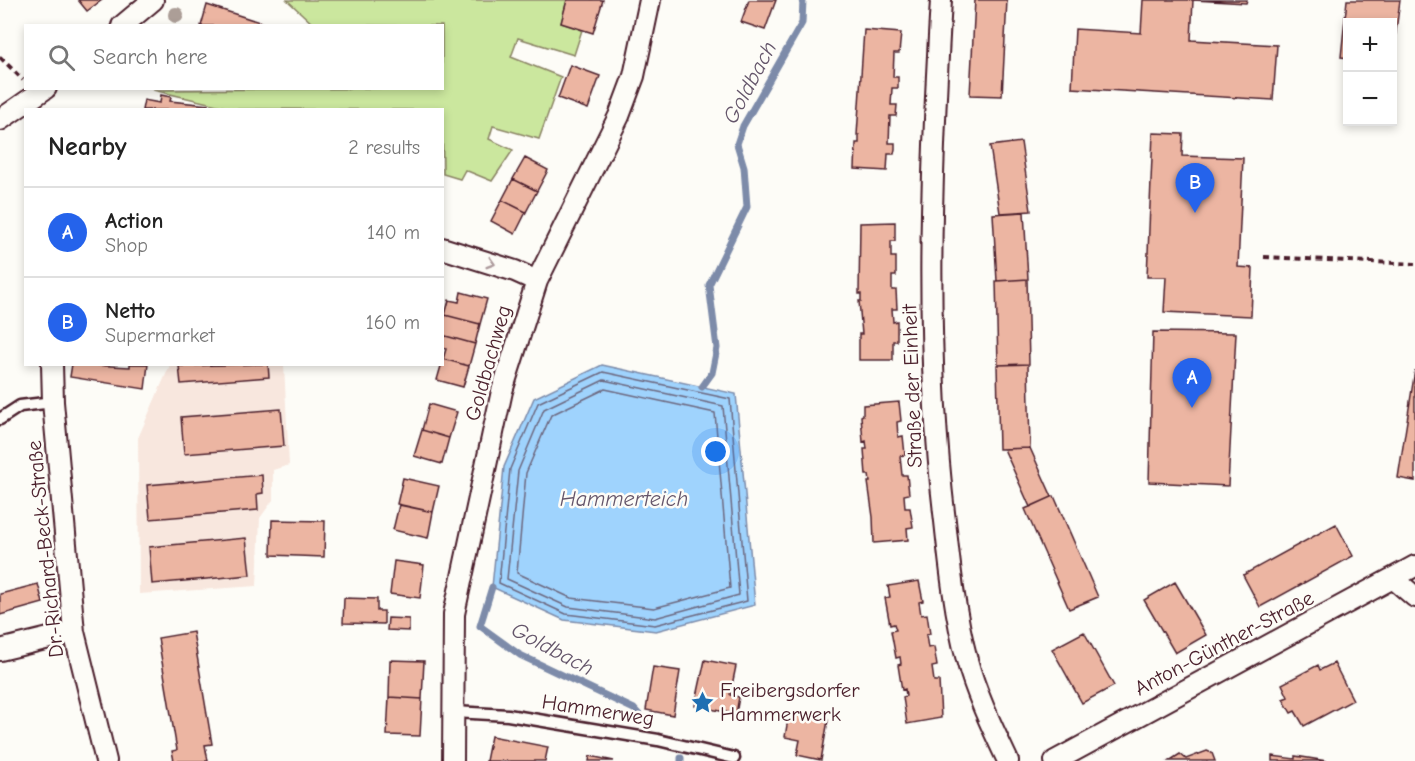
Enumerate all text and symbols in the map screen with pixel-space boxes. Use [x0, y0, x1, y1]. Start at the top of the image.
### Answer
map controls [1343, 18, 1397, 126]
button: + [1343, 18, 1397, 72]
search box [24, 24, 444, 90]
water label: Goldbach [717, 37, 782, 128]
icon: search [45, 41, 78, 74]
text: Search here [93, 44, 208, 70]
button: − [1343, 72, 1397, 126]
text: Nearby [48, 132, 127, 162]
text: 2 results [348, 136, 420, 159]
pin: B [1176, 164, 1214, 213]
text: Action [105, 208, 163, 234]
text: A [62, 221, 73, 244]
text: 140 m [367, 221, 420, 244]
text: Shop [105, 234, 148, 257]
one-way arrow [485, 256, 496, 269]
text: Netto [105, 298, 155, 324]
street label: Goldbachweg [460, 302, 516, 424]
street label: Straße der Einheit [897, 303, 927, 468]
text: B [61, 311, 74, 334]
text: 160 m [366, 311, 420, 334]
text: Supermarket [105, 324, 215, 347]
pin: A [1172, 358, 1212, 408]
your location [701, 437, 730, 466]
street label: Dr.-Richard-Beck-Straße [22, 439, 68, 659]
water label: Hammerteich [560, 486, 688, 512]
street label: Anton-Günther-Straße [1130, 586, 1318, 700]
water label: Goldbach [507, 616, 598, 681]
place label: Freibergsdorfer Hammerwerk [720, 678, 860, 726]
street label: Hammerweg [540, 689, 656, 731]
place icon: Freibergsdorfer Hammerwerk [689, 689, 715, 715]

